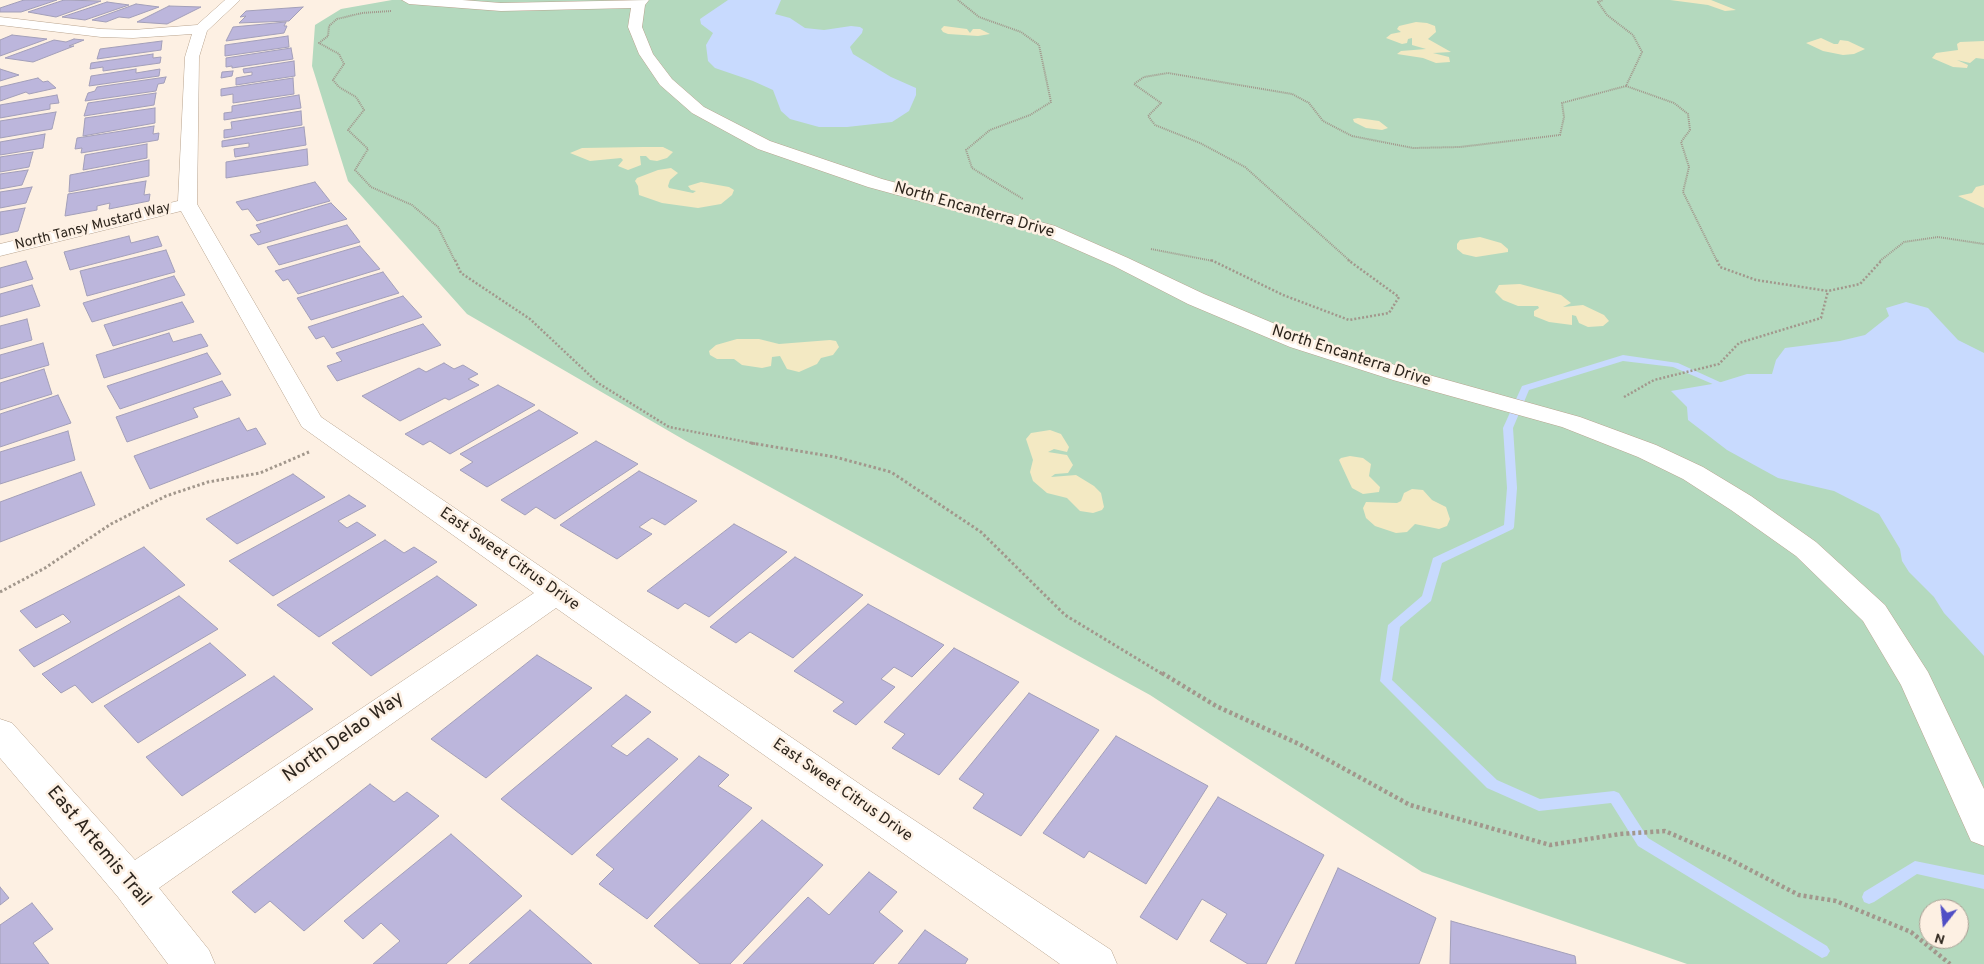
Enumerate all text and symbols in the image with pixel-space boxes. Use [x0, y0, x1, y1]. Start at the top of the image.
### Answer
street label: North Encanterra Drive [892, 179, 1056, 243]
street label: North Tansy Mustard Way [13, 200, 173, 254]
street label: North Encanterra Drive [1269, 322, 1433, 392]
street label: East Sweet Citrus Drive [435, 504, 583, 616]
street label: North Delao Way [279, 688, 409, 788]
street label: East Sweet Citrus Drive [768, 735, 916, 847]
street label: East Artemis Trail [41, 782, 155, 912]
north arrow [1919, 899, 1969, 949]
text: N [1933, 928, 1947, 947]

